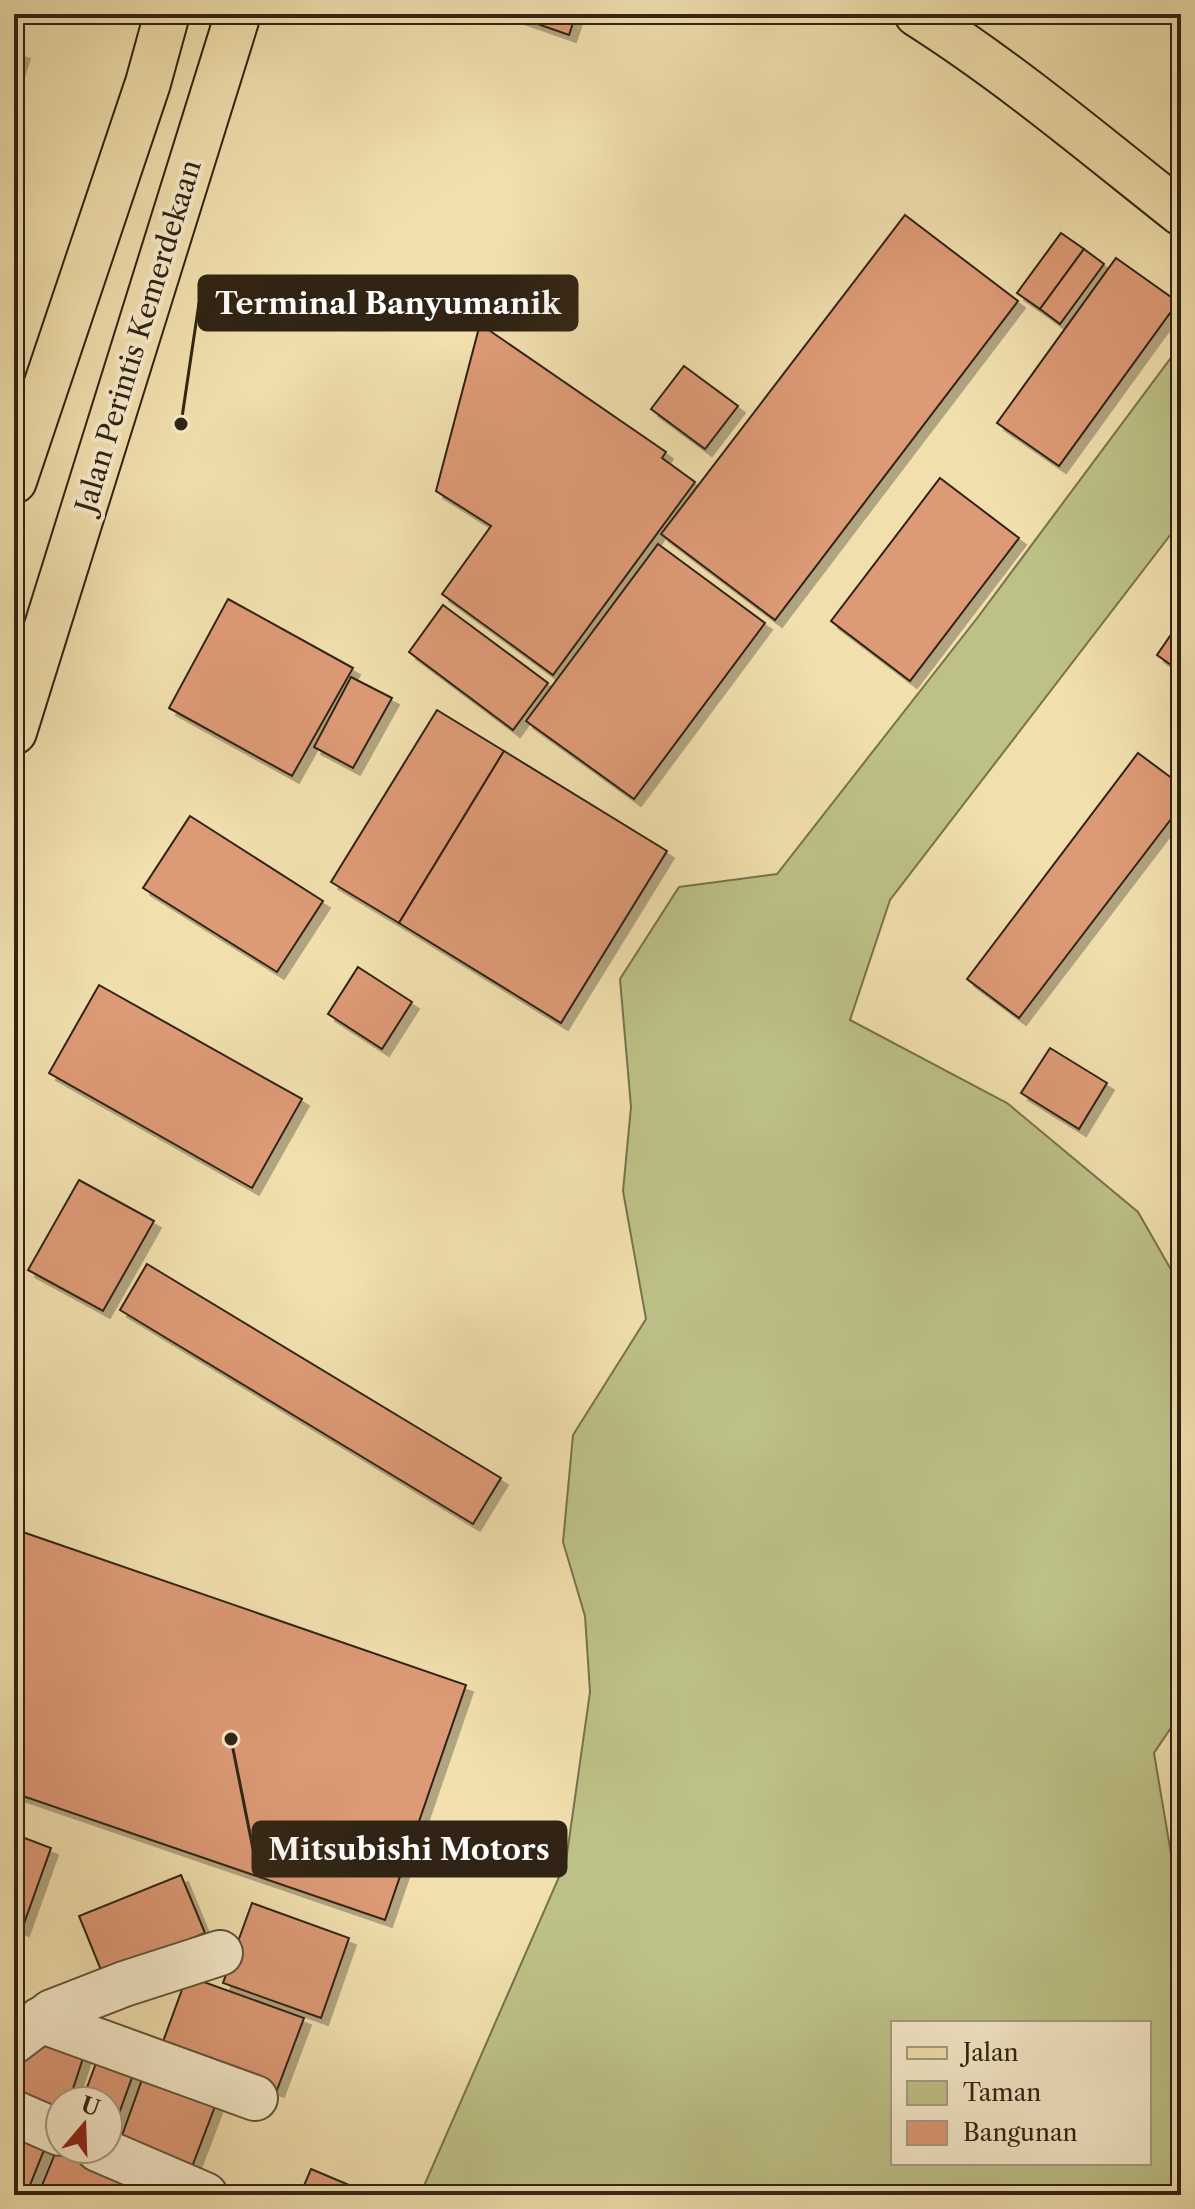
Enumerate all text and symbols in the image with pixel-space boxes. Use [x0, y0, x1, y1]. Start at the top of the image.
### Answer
street label: Jalan Perintis Kemerdekaan [67, 156, 208, 520]
callout: Terminal Banyumanik [199, 276, 577, 330]
text: Terminal Banyumanik [215, 285, 562, 322]
callout: Mitsubishi Motors [253, 1822, 566, 1876]
text: Mitsubishi Motors [268, 1831, 550, 1868]
legend [891, 2021, 1151, 2165]
text: Jalan [959, 2038, 1019, 2067]
text: Taman [963, 2078, 1041, 2107]
north arrow [44, 2085, 124, 2165]
text: U [78, 2091, 103, 2122]
text: Bangunan [963, 2118, 1078, 2147]

